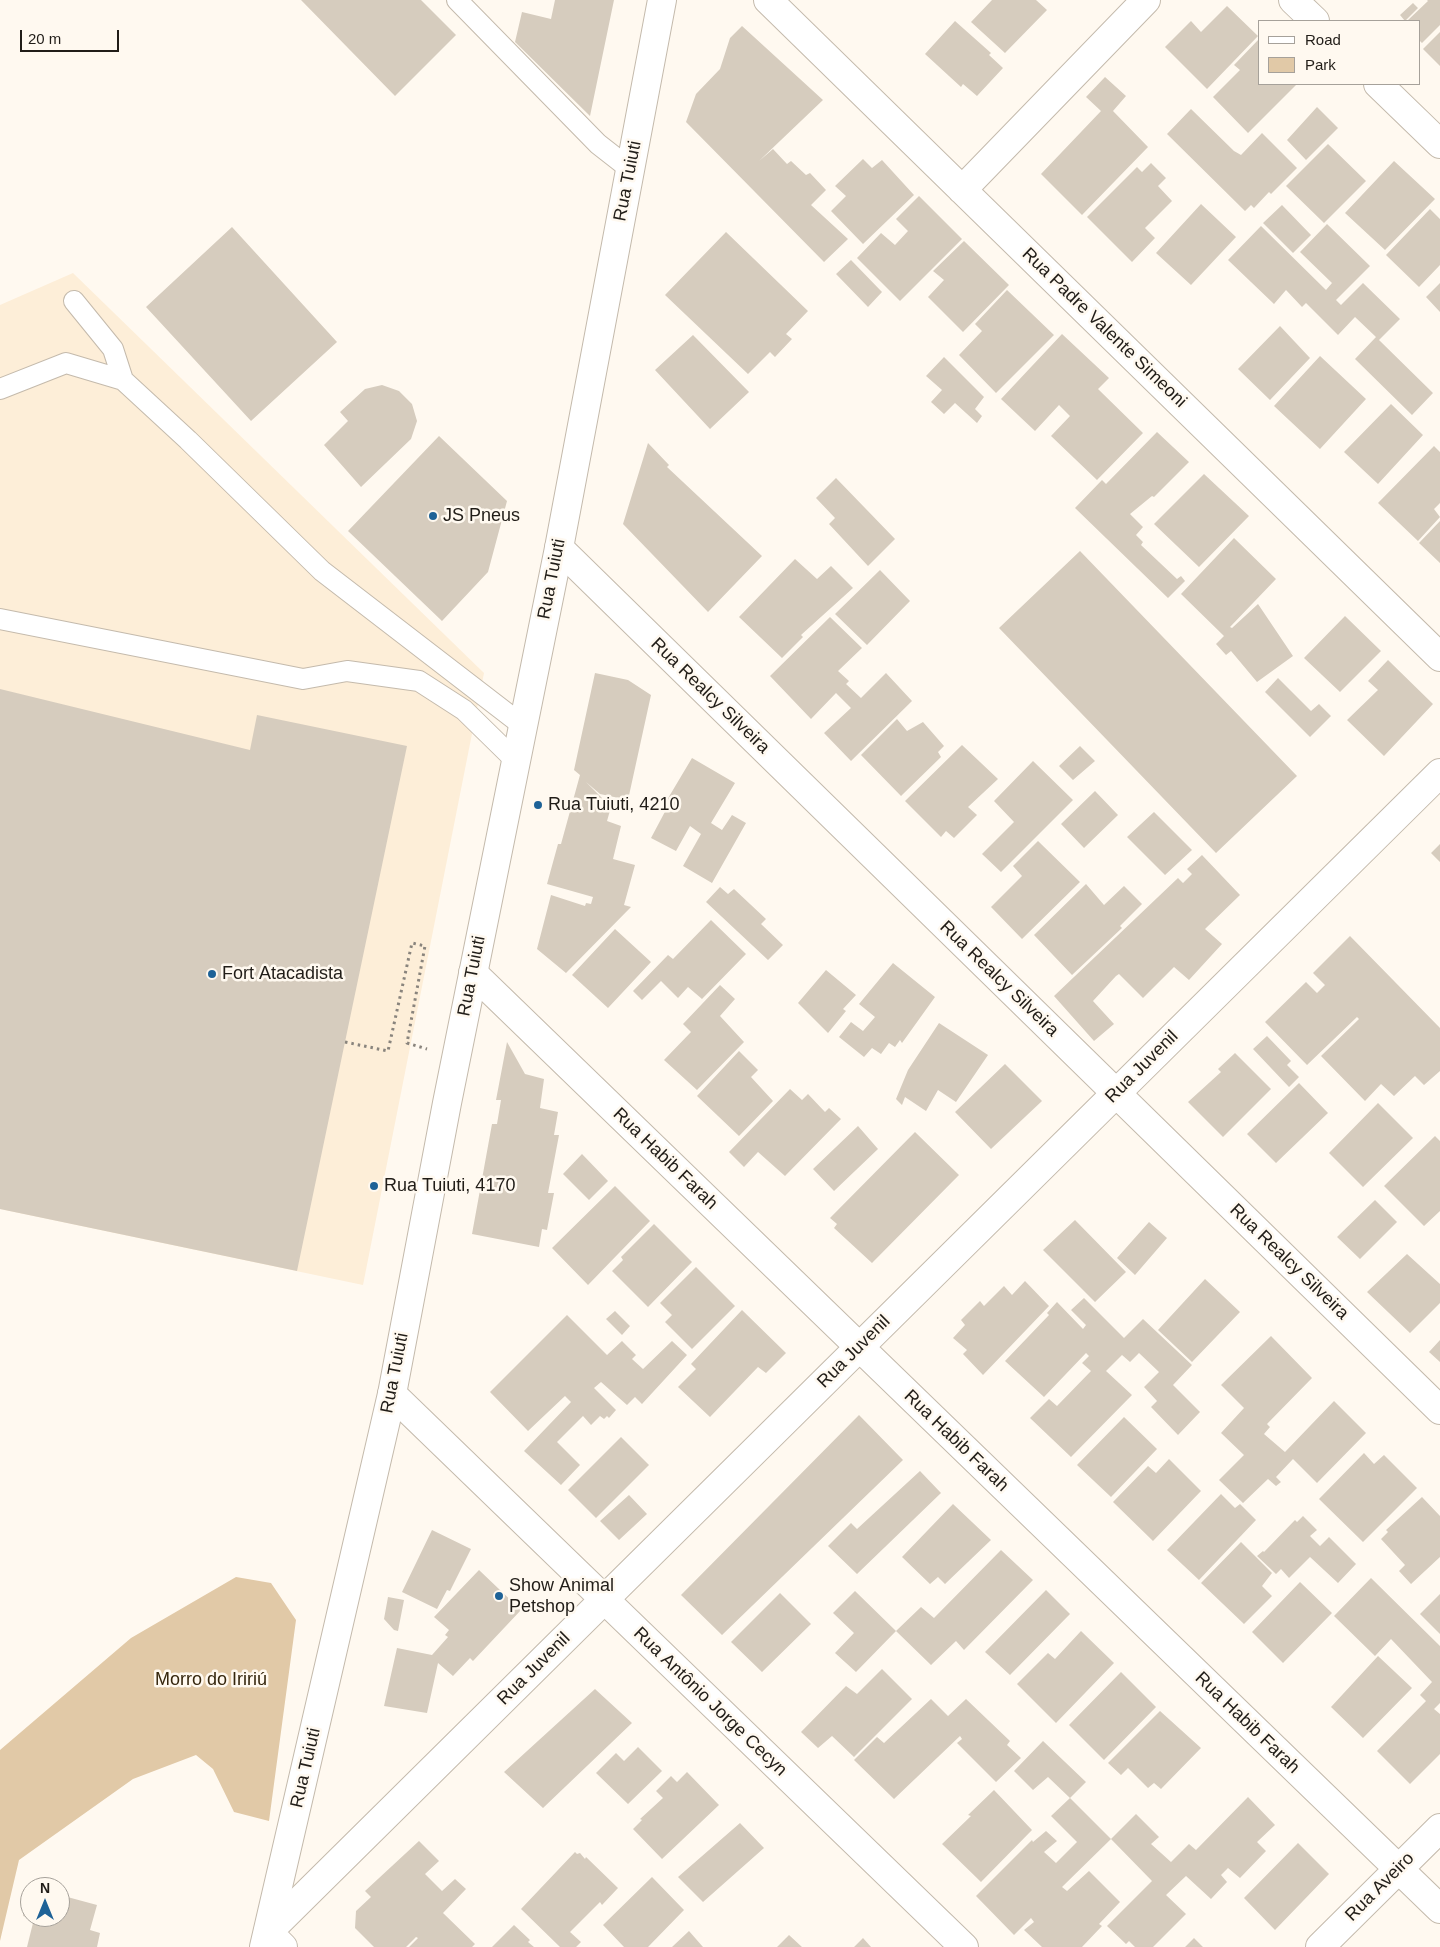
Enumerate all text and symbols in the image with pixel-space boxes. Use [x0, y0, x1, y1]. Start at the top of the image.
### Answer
scale bar [22, 20, 121, 52]
legend [1258, 20, 1420, 85]
text: 20 m [28, 30, 61, 47]
text: Road [1305, 31, 1341, 48]
text: Park [1305, 56, 1336, 73]
street label: Rua Tuiuti [610, 139, 646, 223]
street label: Rua Padre Valente Simeoni [1017, 244, 1191, 412]
place label: JS Pneus [443, 505, 520, 527]
marker: JS Pneus [427, 510, 439, 522]
street label: Rua Tuiuti [534, 537, 570, 621]
street label: Rua Realcy Silveira [646, 634, 774, 758]
place label: Rua Tuiuti, 4210 [548, 794, 679, 816]
marker: Rua Tuiuti, 4210 [532, 799, 544, 811]
street label: Rua Realcy Silveira [935, 917, 1063, 1041]
street label: Rua Tuiuti [454, 934, 490, 1018]
place label: Fort Atacadista [222, 963, 343, 985]
marker: Fort Atacadista [206, 968, 218, 980]
street label: Rua Juvenil [1101, 1026, 1183, 1108]
street label: Rua Habib Farah [608, 1104, 722, 1214]
place label: Rua Tuiuti, 4170 [384, 1175, 515, 1197]
marker: Rua Tuiuti, 4170 [368, 1180, 380, 1192]
street label: Rua Realcy Silveira [1225, 1200, 1353, 1324]
street label: Rua Juvenil [813, 1311, 895, 1393]
street label: Rua Tuiuti [377, 1331, 413, 1415]
street label: Rua Habib Farah [899, 1386, 1013, 1496]
place label: Show Animal Petshop [509, 1575, 614, 1618]
marker: Show Animal Petshop [493, 1590, 505, 1602]
street label: Rua Antônio Jorge Cecyn [629, 1623, 791, 1781]
street label: Rua Juvenil [493, 1628, 575, 1710]
street label: Rua Habib Farah [1190, 1668, 1304, 1778]
park label: Morro do Iririú [155, 1669, 267, 1691]
street label: Rua Tuiuti [286, 1726, 326, 1810]
street label: Rua Aveiro [1341, 1848, 1419, 1926]
north arrow [20, 1877, 70, 1927]
text: N [40, 1880, 50, 1896]

